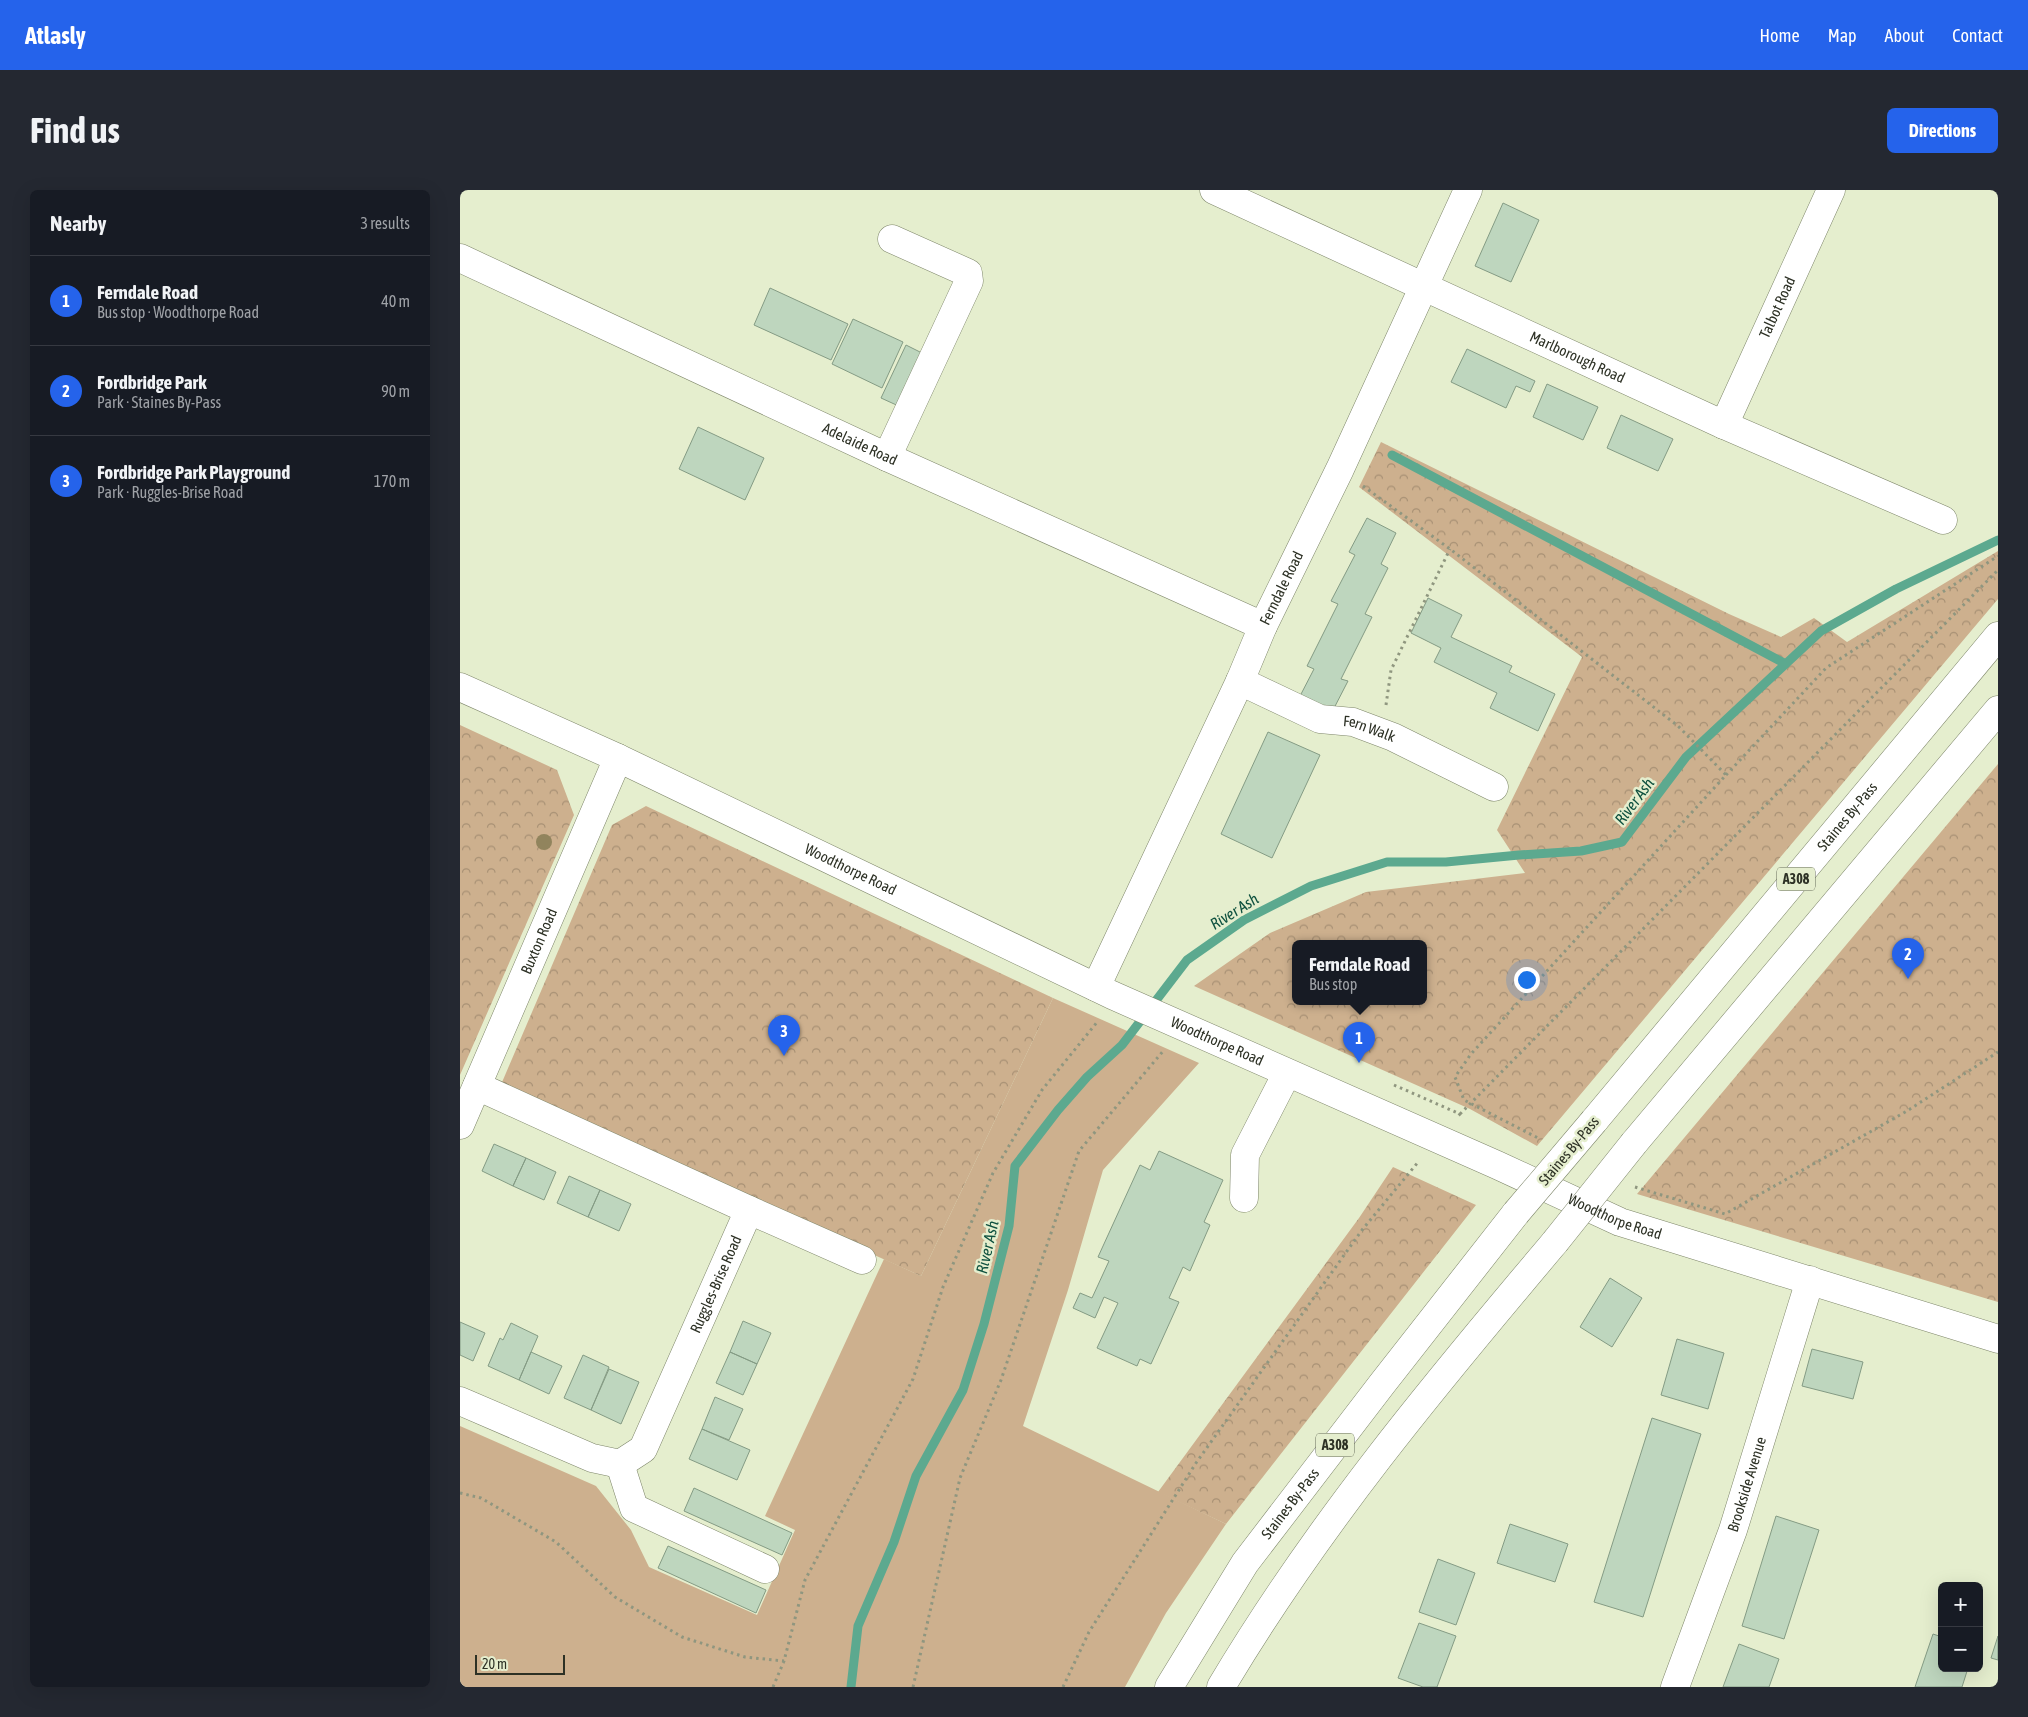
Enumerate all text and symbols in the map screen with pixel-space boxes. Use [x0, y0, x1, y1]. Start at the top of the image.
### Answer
text: Atlasly [25, 22, 86, 49]
text: Home [1760, 25, 1800, 46]
text: Map [1828, 25, 1857, 46]
text: About [1885, 25, 1924, 46]
text: Contact [1952, 25, 2003, 46]
button: Directions [1887, 108, 1998, 153]
text: Find us [30, 110, 120, 150]
text: Nearby [50, 211, 106, 235]
text: 3 results [360, 214, 410, 232]
street label: Talbot Road [1756, 274, 1798, 341]
text: Ferndale Road [97, 281, 198, 303]
text: 1 [62, 292, 70, 310]
text: 40 m [381, 292, 410, 310]
text: Bus stop · Woodthorpe Road [97, 303, 259, 321]
street label: Marlborough Road [1527, 328, 1628, 386]
text: Fordbridge Park [97, 371, 207, 393]
text: 2 [62, 382, 70, 400]
text: 90 m [381, 382, 410, 400]
text: Park · Staines By-Pass [97, 393, 221, 411]
street label: Adelaide Road [820, 419, 900, 468]
text: Fordbridge Park Playground [97, 461, 290, 483]
text: 3 [62, 472, 70, 490]
text: 170 m [374, 472, 410, 490]
text: Park · Ruggles-Brise Road [97, 483, 243, 501]
street label: Ferndale Road [1256, 548, 1306, 627]
street label: Fern Walk [1342, 712, 1398, 745]
water label: River Ash [1611, 774, 1657, 828]
street label: Staines By-Pass [1814, 779, 1881, 854]
street label: Woodthorpe Road [802, 840, 899, 898]
road number: A308 [1777, 868, 1815, 891]
water label: River Ash [1207, 889, 1262, 933]
street label: Buxton Road [517, 906, 560, 976]
pin: 2 [1892, 938, 1924, 979]
popup [1292, 940, 1427, 1005]
text: Ferndale Road [1309, 953, 1410, 975]
your location [1514, 967, 1540, 993]
text: Bus stop [1309, 975, 1357, 993]
street label: Woodthorpe Road [1168, 1013, 1266, 1069]
pin: 3 [768, 1015, 800, 1056]
pin: 1 [1343, 1022, 1375, 1063]
street label: Staines By-Pass [1535, 1113, 1602, 1188]
street label: Woodthorpe Road [1566, 1190, 1664, 1242]
water label: River Ash [972, 1219, 1002, 1275]
street label: Ruggles-Brise Road [687, 1233, 745, 1336]
road number: A308 [1316, 1434, 1354, 1456]
street label: Brookside Avenue [1724, 1435, 1769, 1534]
street label: Staines By-Pass [1258, 1465, 1322, 1542]
map controls [1938, 1582, 1983, 1672]
button: + [1938, 1582, 1983, 1627]
button: − [1938, 1627, 1983, 1672]
scale bar [475, 1652, 565, 1675]
text: 20 m [482, 1656, 507, 1672]

